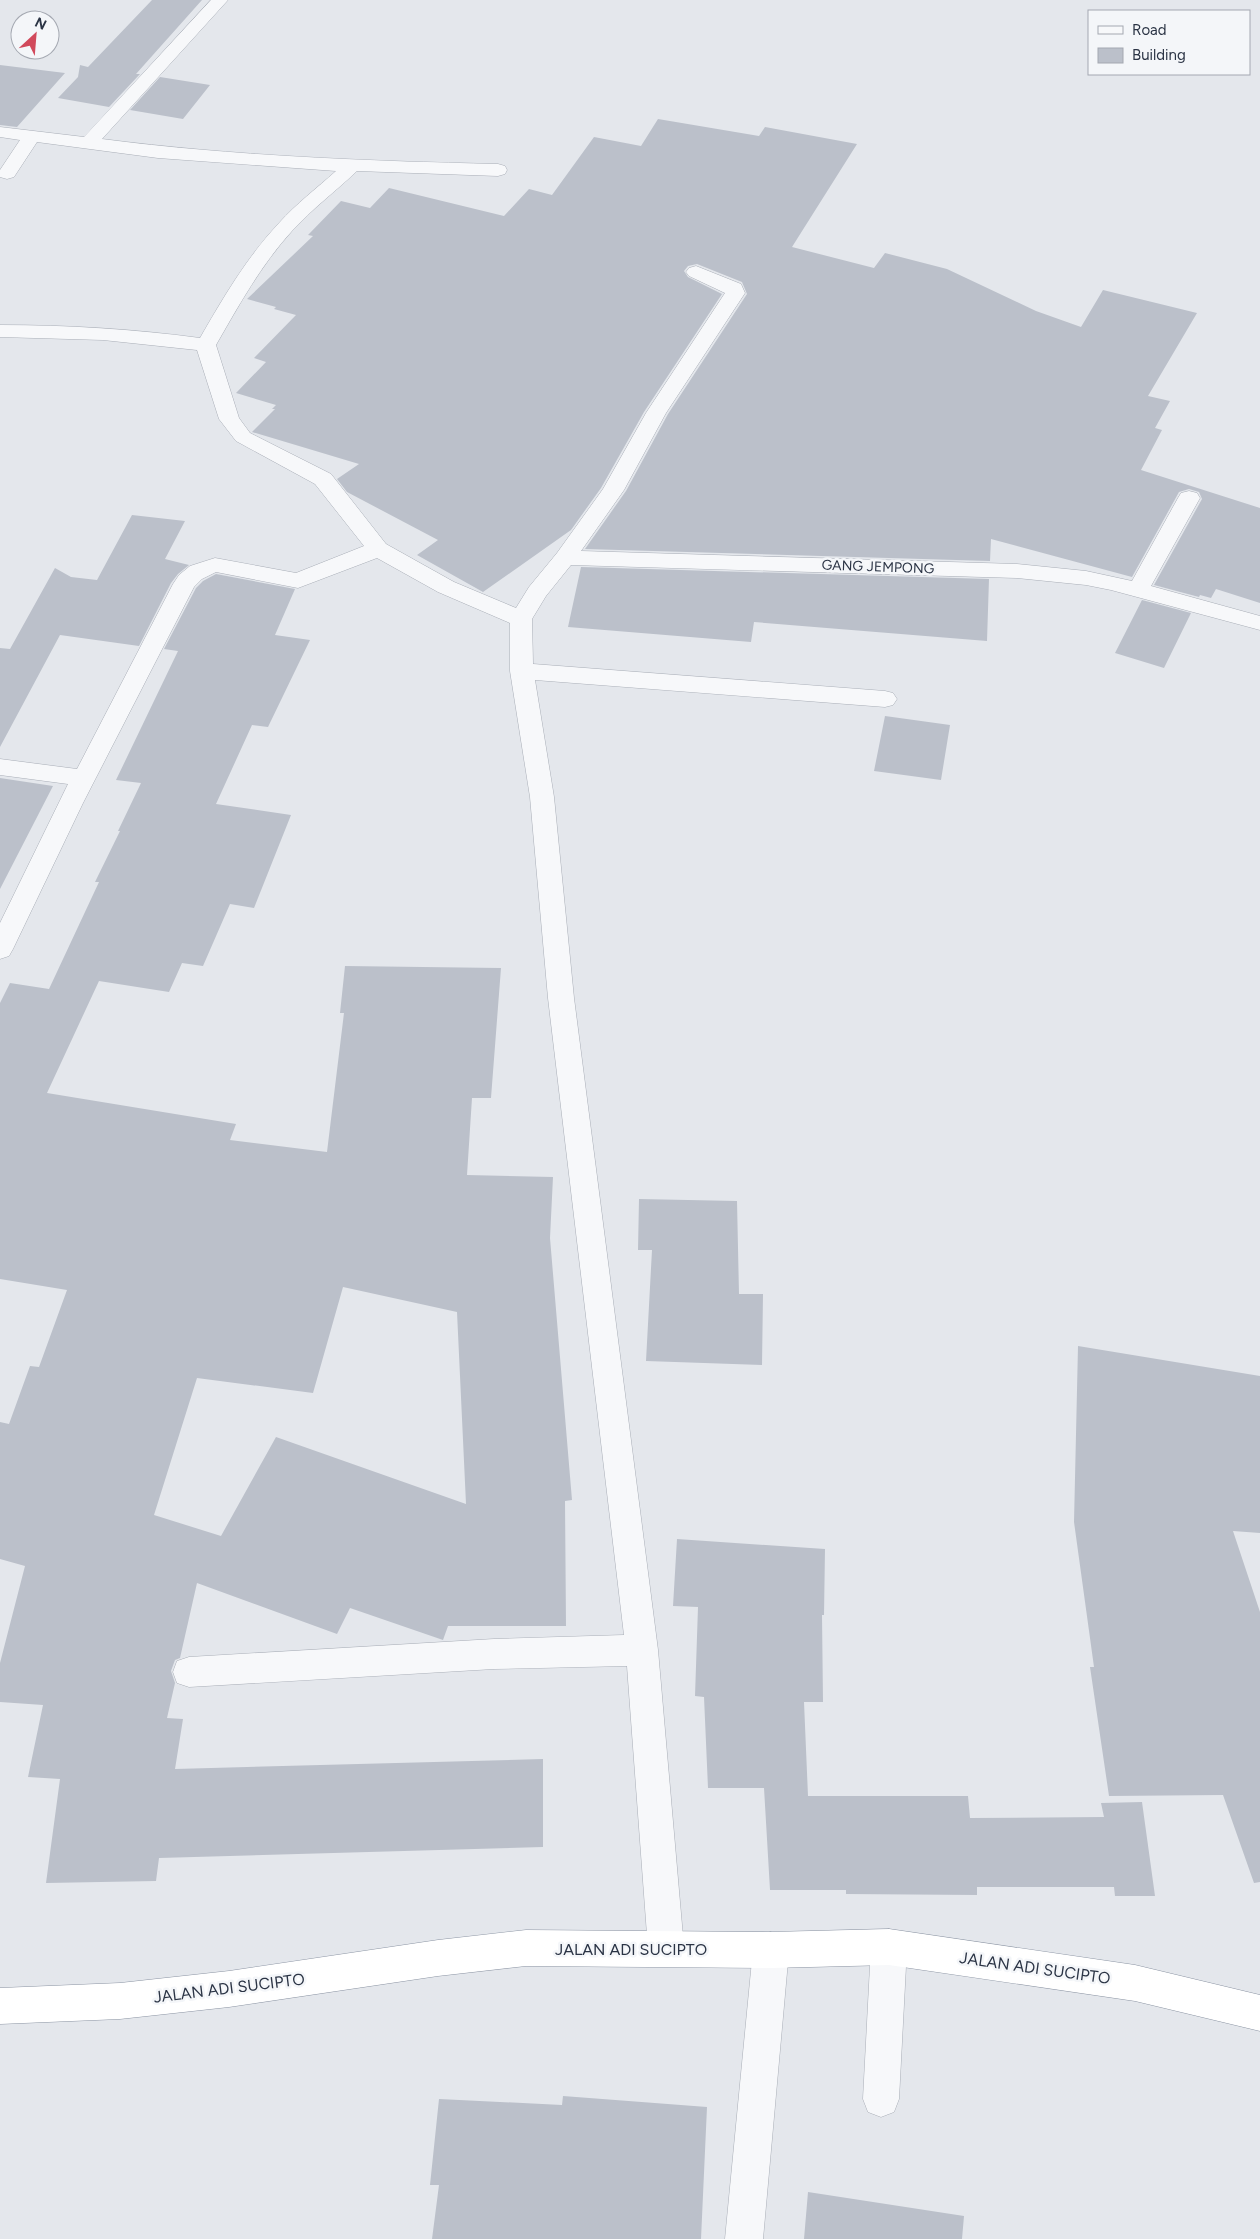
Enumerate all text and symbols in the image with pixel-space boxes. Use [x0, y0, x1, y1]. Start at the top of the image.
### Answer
north arrow [10, 10, 60, 60]
legend [1088, 10, 1250, 75]
text: N [32, 14, 49, 34]
text: Road [1132, 21, 1167, 39]
text: Building [1132, 46, 1186, 64]
street label: GANG JEMPONG [821, 557, 935, 577]
street label: JALAN ADI SUCIPTO [555, 1940, 707, 1959]
street label: JALAN ADI SUCIPTO [958, 1948, 1112, 1988]
street label: JALAN ADI SUCIPTO [152, 1969, 306, 2007]

